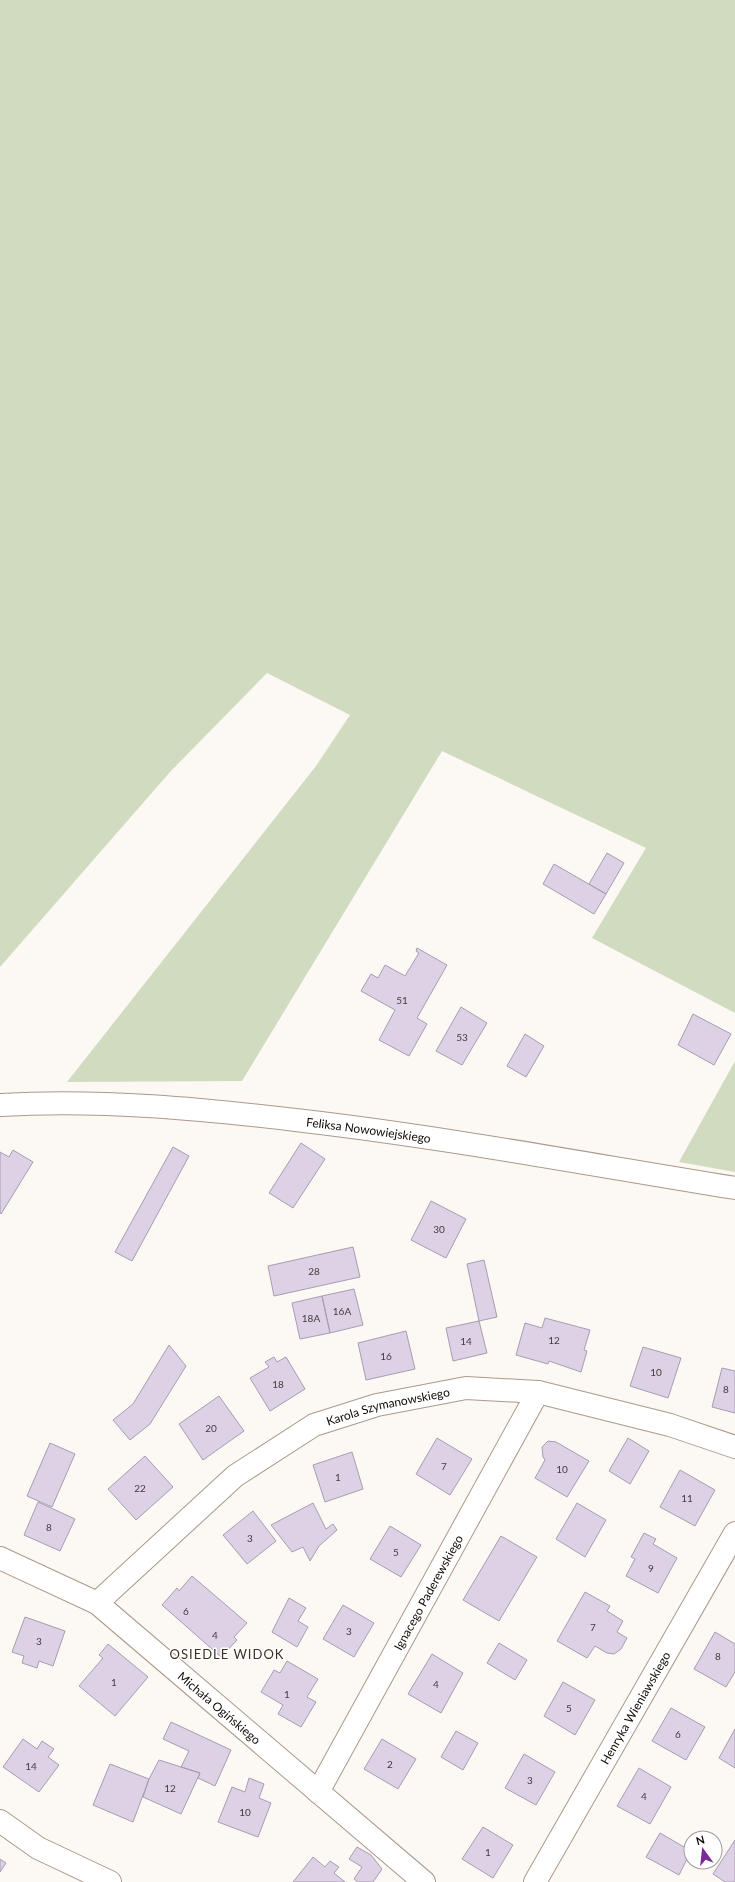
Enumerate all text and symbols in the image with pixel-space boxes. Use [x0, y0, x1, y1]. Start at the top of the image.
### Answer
house number: 51 [396, 994, 408, 1006]
house number: 53 [456, 1031, 468, 1043]
street label: Feliksa Nowowiejskiego [306, 1114, 432, 1146]
house number: 30 [433, 1223, 445, 1235]
house number: 28 [308, 1265, 320, 1277]
house number: 16A [333, 1305, 351, 1317]
house number: 18A [302, 1312, 320, 1324]
house number: 12 [548, 1334, 560, 1346]
house number: 14 [460, 1335, 472, 1347]
house number: 16 [380, 1350, 392, 1362]
house number: 10 [650, 1366, 662, 1378]
house number: 18 [272, 1378, 284, 1390]
house number: 8 [723, 1383, 729, 1395]
street label: Karola Szymanowskiego [324, 1384, 451, 1428]
house number: 20 [205, 1422, 217, 1434]
house number: 7 [441, 1460, 447, 1472]
house number: 10 [556, 1463, 568, 1475]
house number: 1 [335, 1471, 341, 1483]
house number: 22 [134, 1482, 146, 1494]
house number: 11 [681, 1492, 693, 1504]
house number: 8 [46, 1521, 52, 1533]
house number: 3 [247, 1532, 253, 1544]
street label: Ignacego Paderewskiego [390, 1532, 466, 1653]
house number: 5 [393, 1546, 399, 1558]
house number: 9 [648, 1562, 654, 1574]
house number: 6 [183, 1605, 189, 1617]
house number: 7 [590, 1621, 596, 1633]
house number: 3 [346, 1625, 352, 1637]
house number: 4 [212, 1629, 218, 1641]
house number: 3 [36, 1635, 42, 1647]
district label: OSIEDLE WIDOK [170, 1646, 284, 1662]
street label: Henryka Wieniawskiego [597, 1648, 673, 1767]
house number: 8 [715, 1650, 721, 1662]
street label: Michała Ogińskiego [175, 1668, 264, 1747]
house number: 1 [111, 1676, 117, 1688]
house number: 4 [433, 1678, 439, 1690]
house number: 1 [284, 1688, 290, 1700]
house number: 5 [566, 1702, 572, 1714]
house number: 6 [675, 1728, 681, 1740]
house number: 2 [387, 1758, 393, 1770]
house number: 14 [25, 1760, 37, 1772]
house number: 3 [527, 1774, 533, 1786]
house number: 12 [164, 1782, 176, 1794]
house number: 4 [641, 1790, 647, 1802]
house number: 10 [239, 1806, 251, 1818]
north arrow [683, 1830, 723, 1870]
text: N [695, 1832, 706, 1847]
house number: 1 [485, 1846, 491, 1858]

